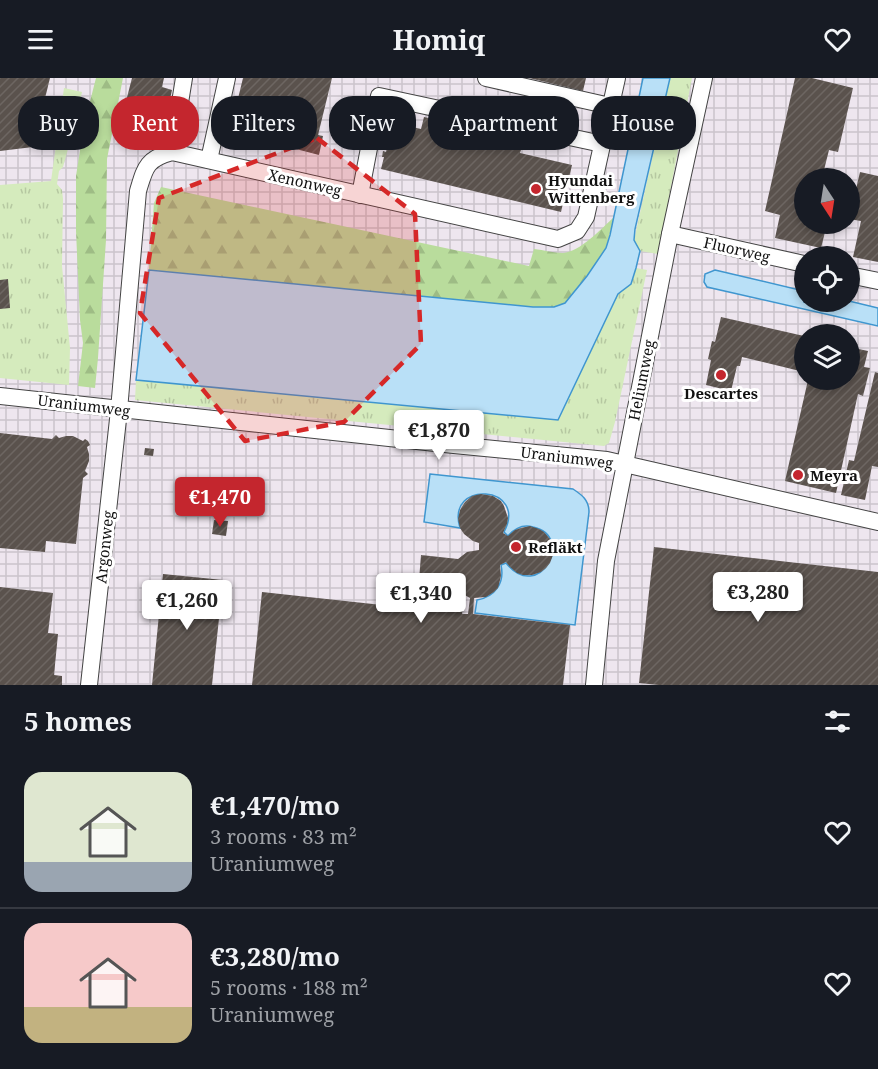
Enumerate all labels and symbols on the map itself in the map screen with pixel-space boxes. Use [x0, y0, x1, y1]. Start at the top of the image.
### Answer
street label: Xenonweg [266, 164, 344, 200]
north arrow [794, 168, 860, 234]
place label: Hyundai Wittenberg [548, 170, 635, 207]
marker: Hyundai Wittenberg [529, 182, 543, 196]
street label: Fluorweg [702, 232, 772, 266]
street label: Heliumweg [623, 338, 659, 422]
marker: Descartes [714, 368, 728, 382]
place label: Descartes [684, 383, 758, 403]
street label: Uraniumweg [37, 389, 131, 421]
pin: €1,870 [390, 410, 488, 461]
street label: Uraniumweg [520, 441, 614, 473]
place label: Meyra [810, 465, 858, 485]
marker: Meyra [791, 468, 805, 482]
pin: €1,470 [171, 477, 269, 528]
street label: Argonweg [90, 510, 118, 584]
place label: Refläkt [528, 537, 583, 557]
marker: Refläkt [509, 540, 523, 554]
pin: €3,280 [709, 572, 807, 623]
pin: €1,340 [372, 573, 470, 624]
pin: €1,260 [138, 580, 236, 631]

